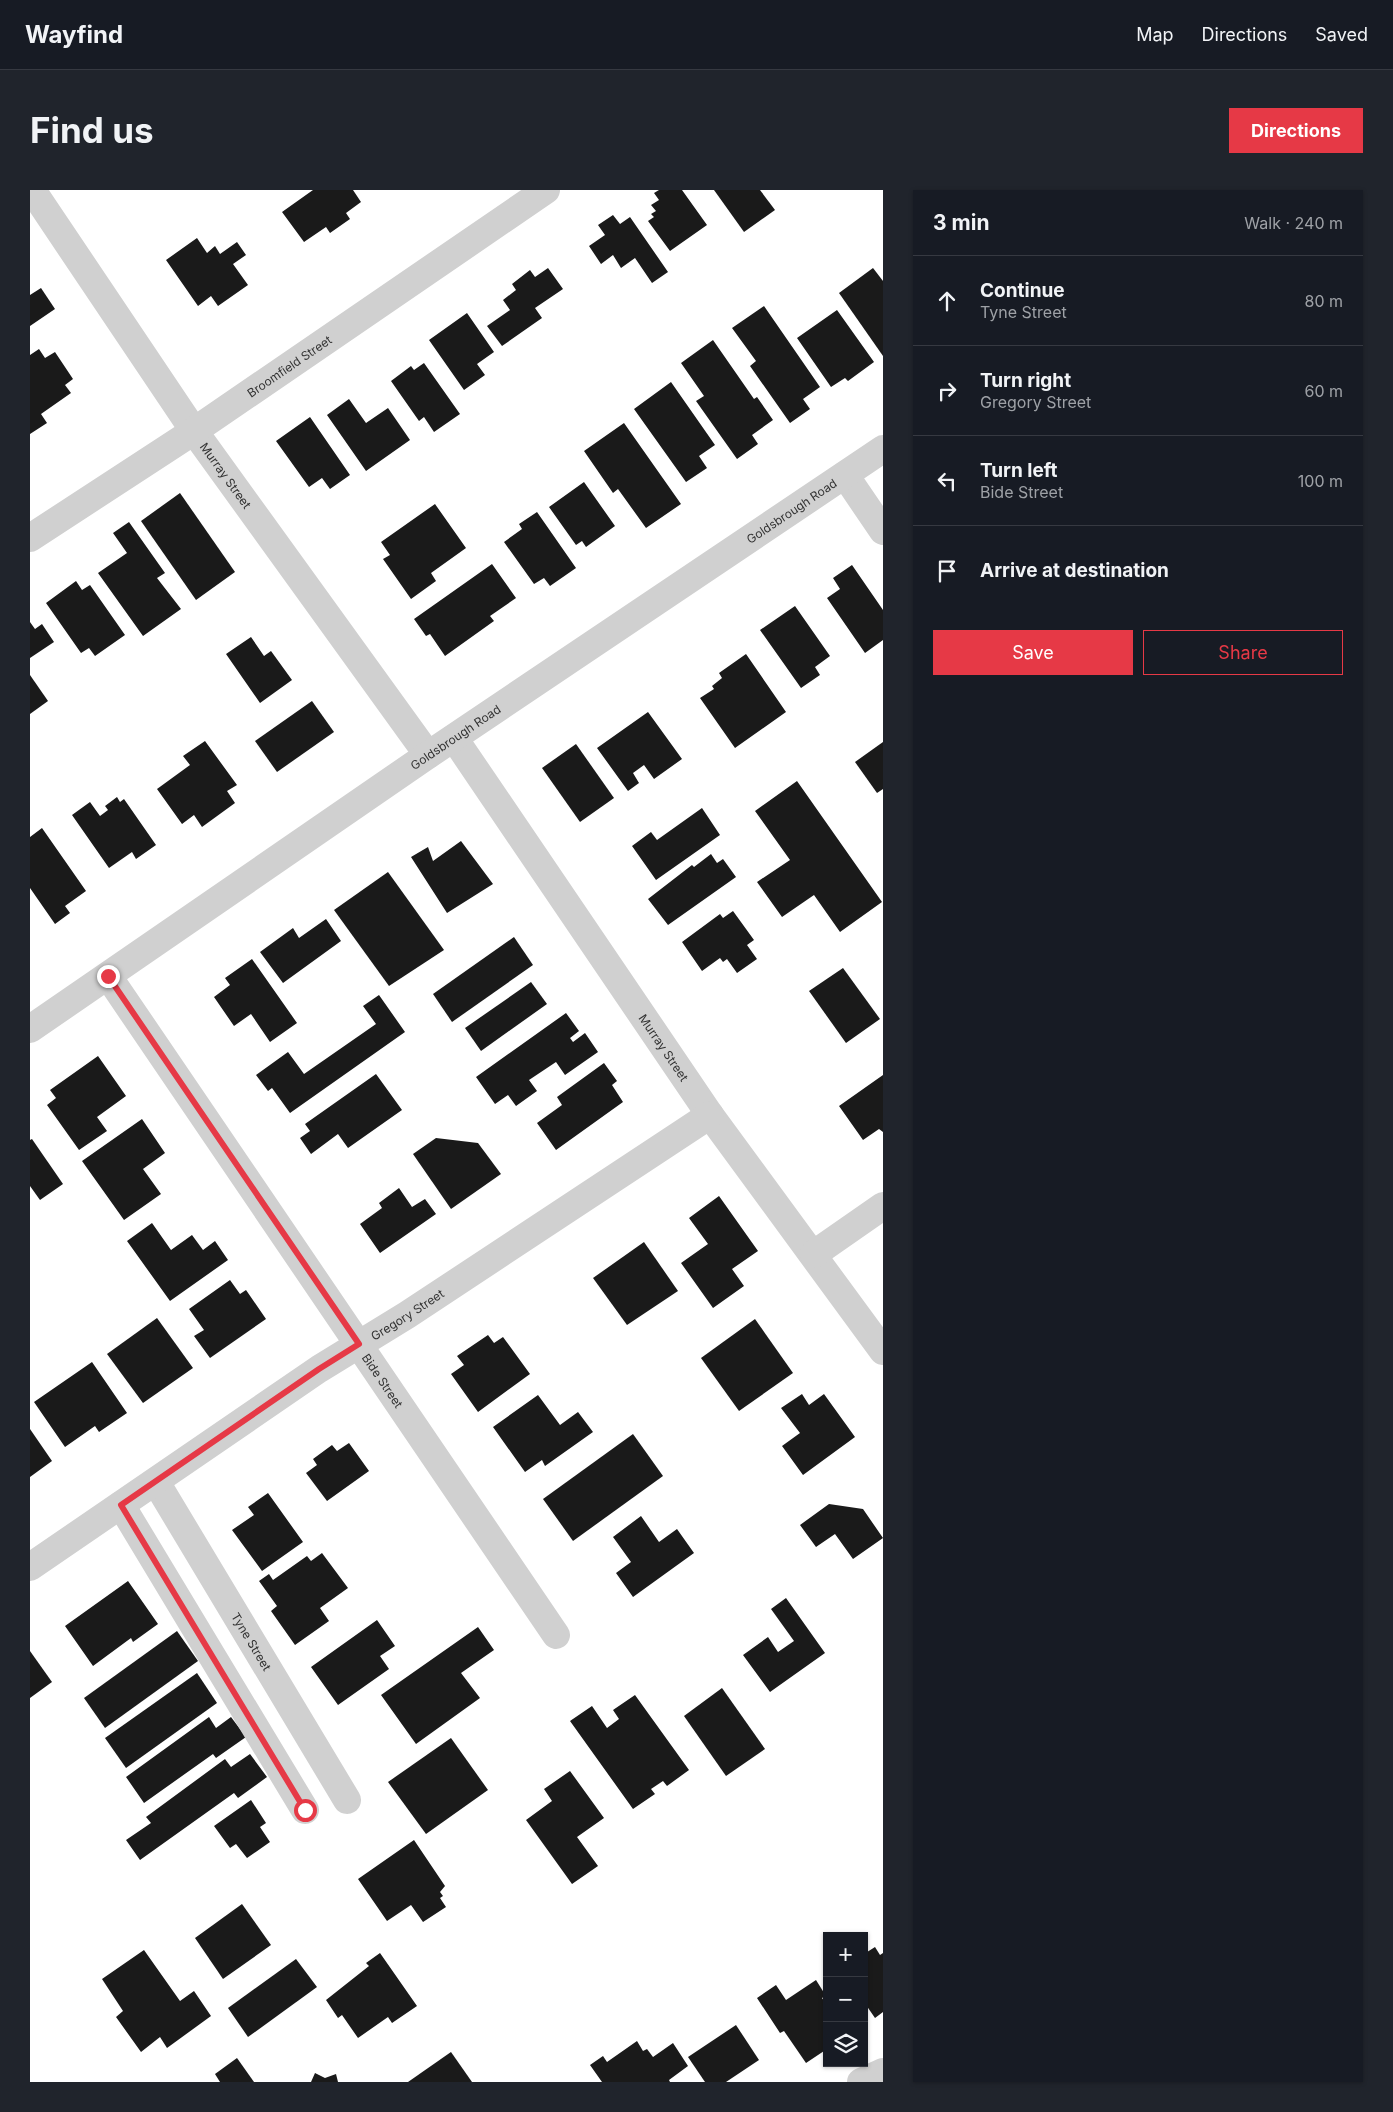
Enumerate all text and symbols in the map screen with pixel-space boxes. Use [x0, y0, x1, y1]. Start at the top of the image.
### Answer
text: Wayfind [25, 20, 123, 49]
text: Map [1136, 24, 1174, 45]
text: Directions [1202, 24, 1287, 45]
text: Saved [1315, 24, 1368, 45]
button: Directions [1229, 108, 1363, 153]
text: Find us [30, 109, 154, 151]
text: 3 min [933, 210, 989, 235]
text: Walk · 240 m [1244, 213, 1343, 233]
text: Continue [980, 279, 1065, 302]
icon: ahead [933, 287, 961, 315]
text: 80 m [1304, 291, 1343, 311]
text: Tyne Street [980, 302, 1067, 322]
street label: Broomfield Street [244, 332, 334, 400]
text: Turn right [980, 369, 1071, 392]
icon: right [933, 377, 961, 405]
text: 60 m [1304, 381, 1343, 401]
text: Gregory Street [980, 392, 1091, 412]
street label: Murray Street [197, 439, 255, 511]
text: Turn left [980, 459, 1058, 482]
icon: left [933, 467, 961, 495]
text: 100 m [1298, 471, 1343, 491]
street label: Goldsbrough Road [743, 475, 839, 546]
text: Bide Street [980, 482, 1063, 502]
icon: arrive [933, 557, 961, 585]
text: Arrive at destination [980, 559, 1169, 582]
button: Save [933, 630, 1133, 675]
button: Share [1143, 630, 1343, 675]
street label: Goldsbrough Road [407, 701, 503, 773]
route end [97, 965, 120, 988]
street label: Murray Street [636, 1011, 692, 1084]
street label: Gregory Street [368, 1285, 446, 1343]
street label: Bide Street [359, 1350, 407, 1410]
street label: Tyne Street [229, 1610, 275, 1673]
route start [294, 1799, 317, 1822]
map controls [823, 1932, 868, 2067]
button: + [823, 1932, 868, 1977]
button: − [823, 1977, 868, 2022]
button: layers [823, 2022, 868, 2067]

